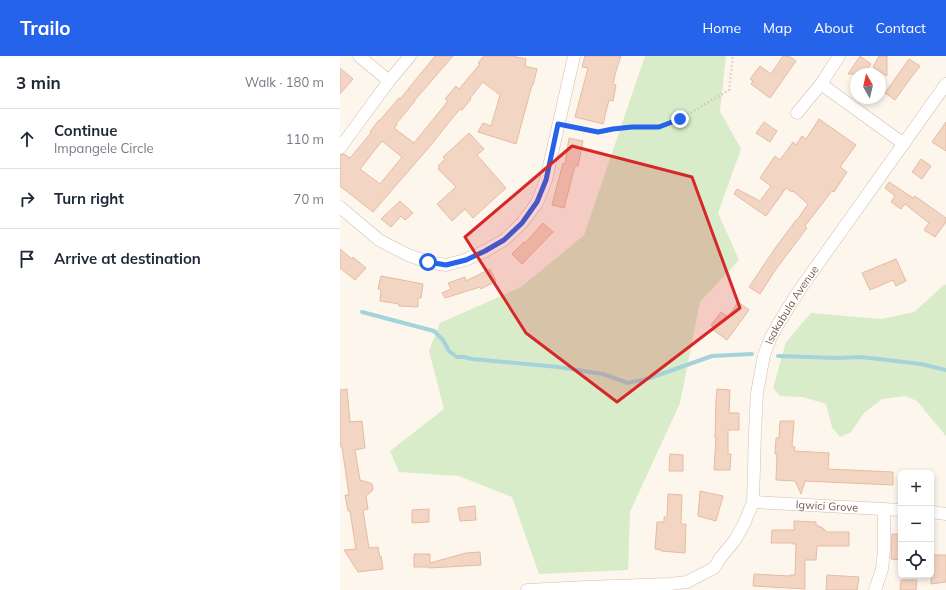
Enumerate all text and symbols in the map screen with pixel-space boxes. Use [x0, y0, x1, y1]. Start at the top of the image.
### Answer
text: Trailo [20, 16, 71, 40]
text: Home [702, 19, 741, 37]
text: Map [763, 19, 792, 37]
text: About [814, 19, 854, 37]
text: Contact [876, 19, 926, 37]
north arrow [850, 68, 886, 104]
text: 3 min [16, 72, 61, 93]
text: Walk · 180 m [245, 74, 324, 90]
route end [671, 110, 689, 128]
text: Continue [54, 121, 117, 140]
icon: ahead [16, 128, 38, 150]
text: 110 m [286, 131, 324, 147]
text: Impangele Circle [54, 140, 154, 156]
icon: right [16, 188, 38, 210]
text: Turn right [54, 189, 124, 208]
text: 70 m [294, 191, 324, 207]
icon: arrive [16, 248, 38, 270]
text: Arrive at destination [54, 249, 201, 268]
route start [419, 253, 437, 271]
street label: Isakabula Avenue [762, 263, 822, 346]
map controls [898, 470, 934, 578]
button: + [898, 470, 934, 506]
street label: Igwici Grove [795, 497, 859, 515]
button: − [898, 506, 934, 542]
button: locate [898, 542, 934, 578]

